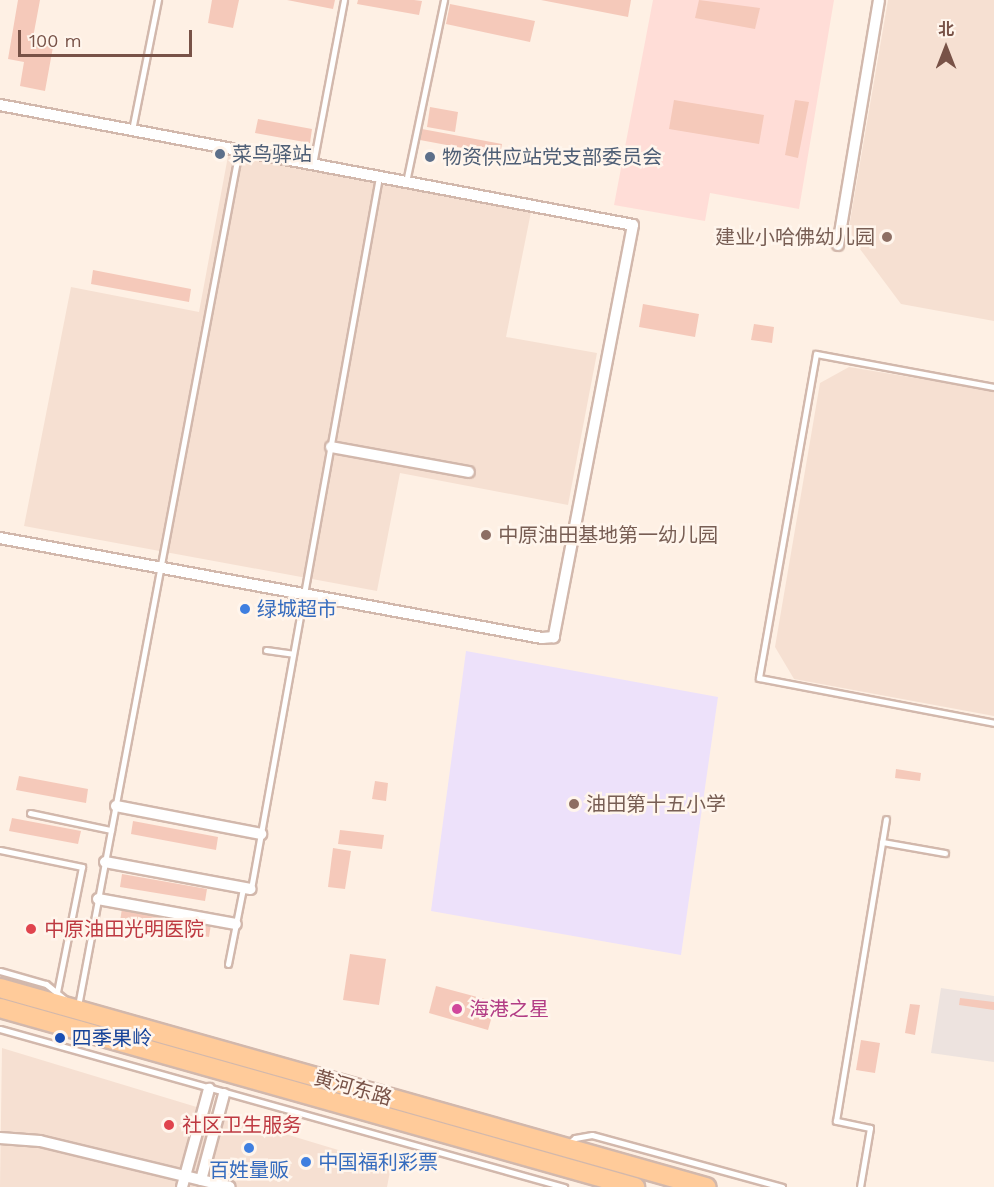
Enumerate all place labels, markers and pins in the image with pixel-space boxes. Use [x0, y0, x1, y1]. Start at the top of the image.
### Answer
place label: 菜鸟驿站 [232, 142, 312, 166]
place label: 物资供应站党支部委员会 [442, 145, 662, 169]
marker: 菜鸟驿站 [213, 147, 227, 161]
marker: 物资供应站党支部委员会 [423, 150, 437, 164]
place label: 建业小哈佛幼儿园 [715, 225, 875, 249]
marker: 建业小哈佛幼儿园 [880, 230, 894, 244]
place label: 中原油田基地第一幼儿园 [498, 523, 718, 547]
marker: 中原油田基地第一幼儿园 [479, 528, 493, 542]
place label: 绿城超市 [257, 597, 337, 621]
marker: 绿城超市 [238, 602, 252, 616]
place label: 油田第十五小学 [586, 792, 726, 816]
marker: 油田第十五小学 [567, 797, 581, 811]
place label: 中原油田光明医院 [44, 917, 204, 941]
marker: 中原油田光明医院 [22, 920, 40, 938]
place label: 海港之星 [469, 997, 549, 1021]
marker: 海港之星 [450, 1002, 464, 1016]
place label: 四季果岭 [72, 1026, 152, 1050]
marker: 四季果岭 [53, 1031, 67, 1045]
place label: 社区卫生服务 [182, 1113, 302, 1137]
marker: 社区卫生服务 [160, 1116, 178, 1134]
marker: 百姓量贩 [242, 1141, 256, 1155]
place label: 中国福利彩票 [318, 1150, 438, 1174]
marker: 中国福利彩票 [299, 1155, 313, 1169]
place label: 百姓量贩 [209, 1158, 289, 1182]

